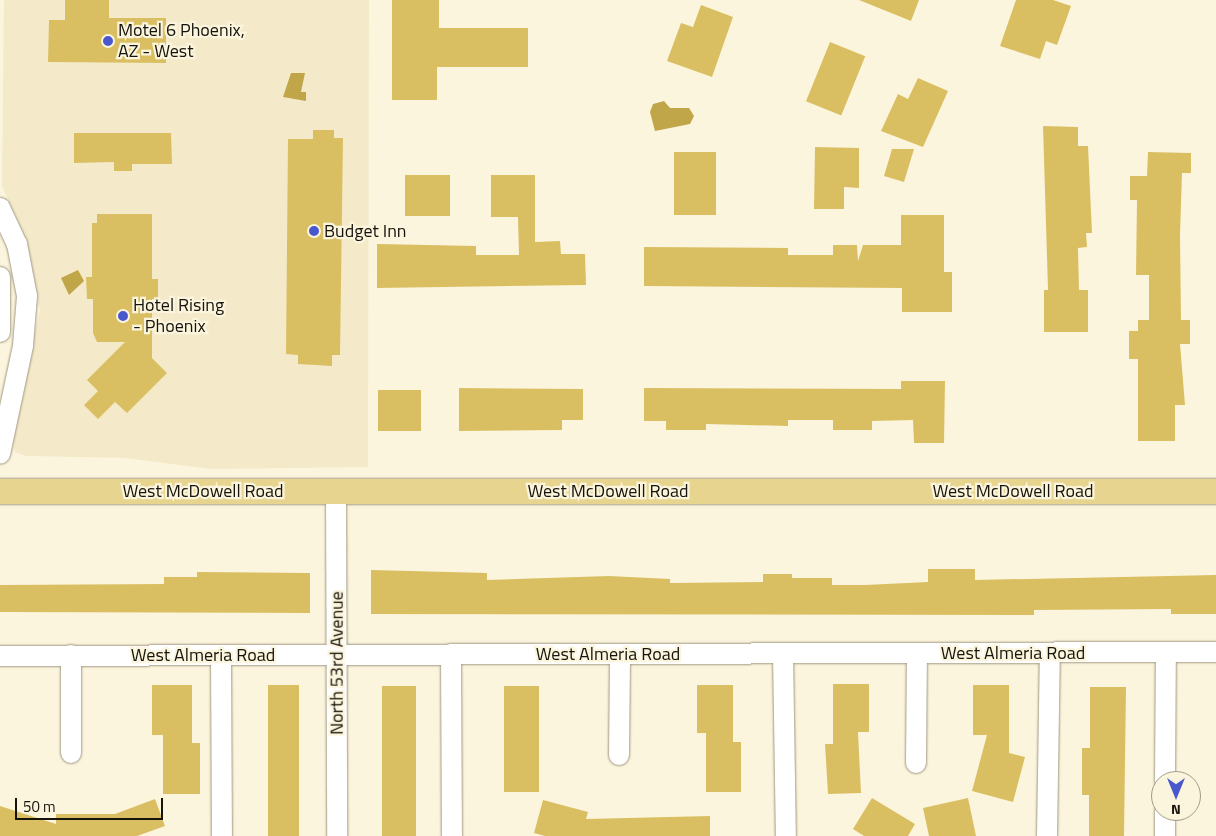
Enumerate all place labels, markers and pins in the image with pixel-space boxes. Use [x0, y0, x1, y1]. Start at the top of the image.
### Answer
place label: Motel 6 Phoenix, AZ - West [118, 20, 245, 62]
marker: Motel 6 Phoenix, AZ - West [102, 35, 114, 47]
place label: Budget Inn [324, 220, 406, 242]
marker: Budget Inn [308, 225, 320, 237]
place label: Hotel Rising - Phoenix [133, 295, 224, 338]
marker: Hotel Rising - Phoenix [117, 310, 129, 322]

